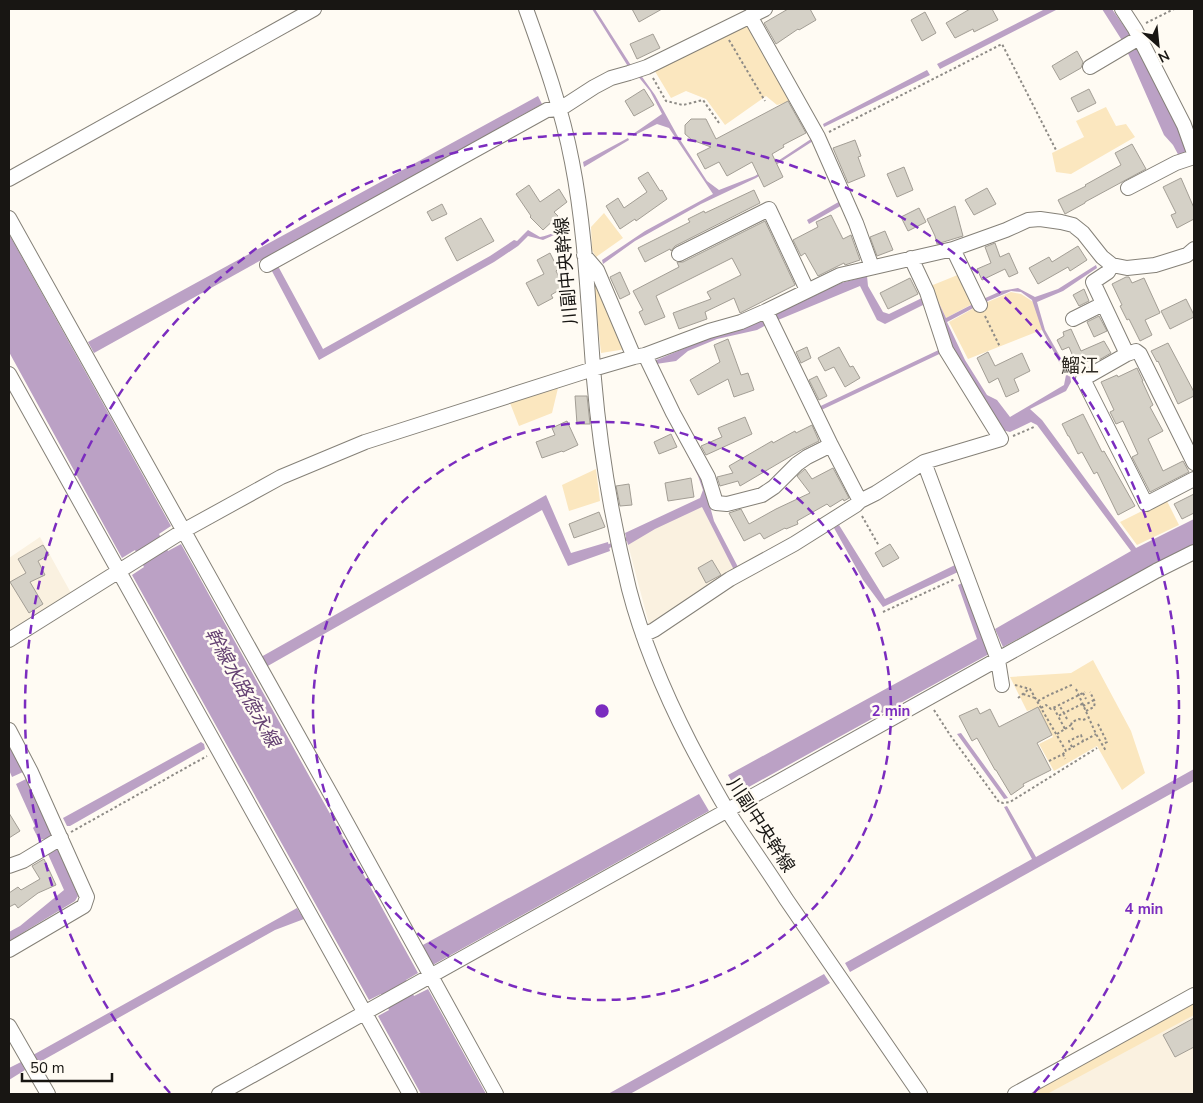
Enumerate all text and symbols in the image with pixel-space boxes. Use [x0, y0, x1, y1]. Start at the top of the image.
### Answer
north arrow [1133, 20, 1183, 70]
text: N [1155, 45, 1173, 67]
street label: 川副中央幹線 [549, 216, 583, 326]
district label: 鰡江 [1061, 353, 1099, 379]
water label: 幹線水路徳永線 [199, 623, 287, 754]
text: 2 min [872, 701, 910, 721]
centre of rings [593, 702, 611, 720]
street label: 川副中央幹線 [722, 773, 800, 877]
text: 4 min [1125, 899, 1163, 919]
scale bar [22, 1050, 112, 1082]
text: 50 m [30, 1058, 65, 1078]

